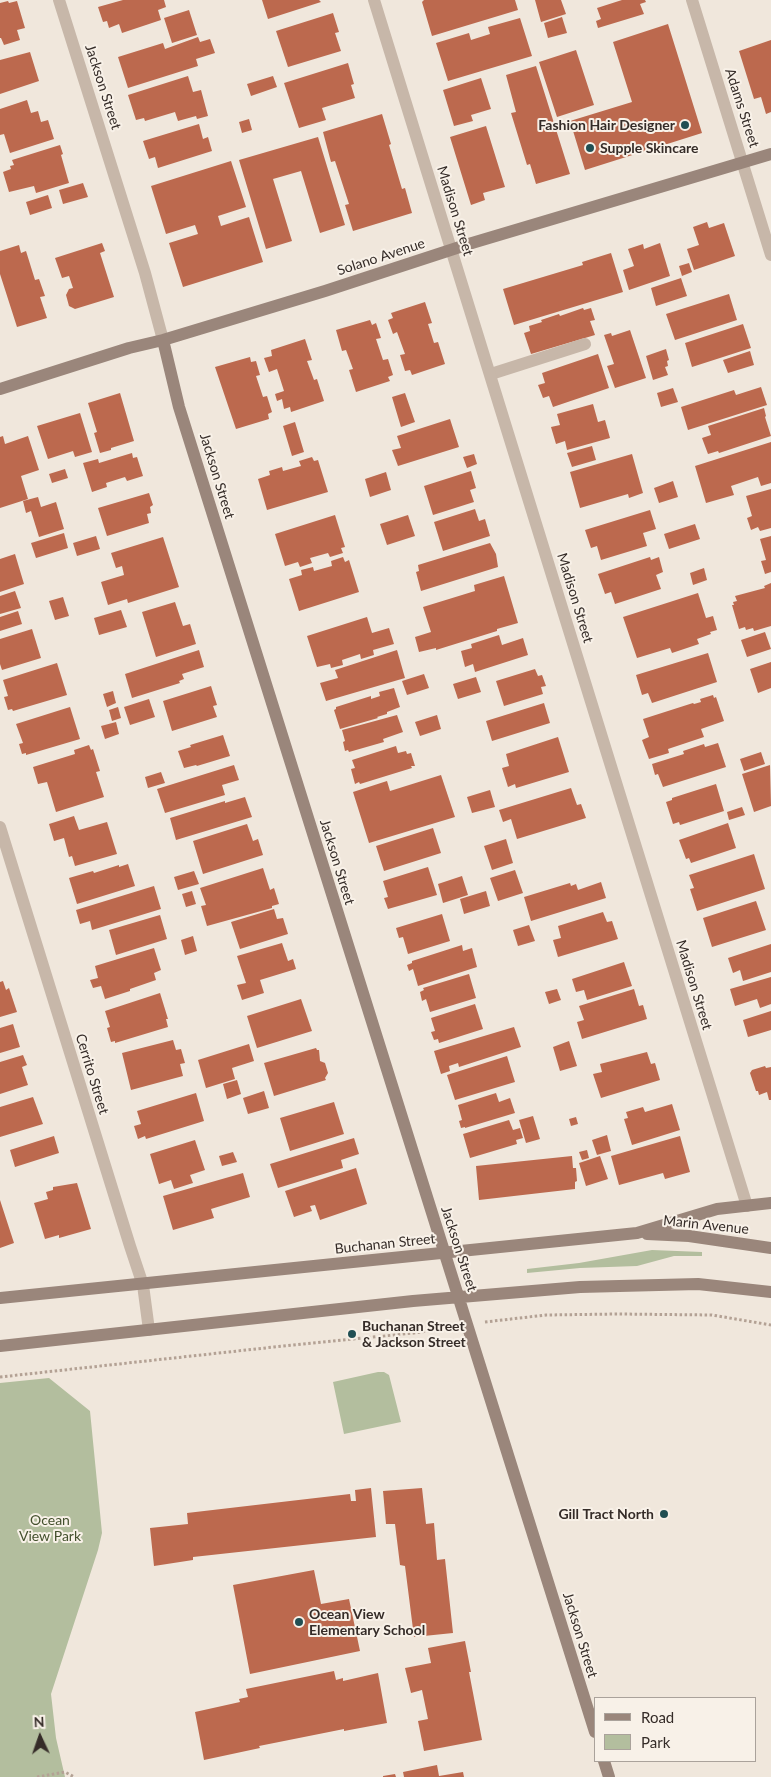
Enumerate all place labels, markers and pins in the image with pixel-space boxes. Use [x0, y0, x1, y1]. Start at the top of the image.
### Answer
place label: Fashion Hair Designer [538, 117, 675, 133]
marker: Fashion Hair Designer [679, 119, 691, 131]
place label: Supple Skincare [600, 140, 699, 156]
marker: Supple Skincare [584, 142, 596, 154]
place label: Buchanan Street & Jackson Street [362, 1318, 466, 1350]
marker: Buchanan Street & Jackson Street [346, 1328, 358, 1340]
place label: Gill Tract North [558, 1506, 654, 1522]
marker: Gill Tract North [658, 1508, 670, 1520]
place label: Ocean View Elementary School [309, 1606, 425, 1638]
marker: Ocean View Elementary School [293, 1616, 305, 1628]

